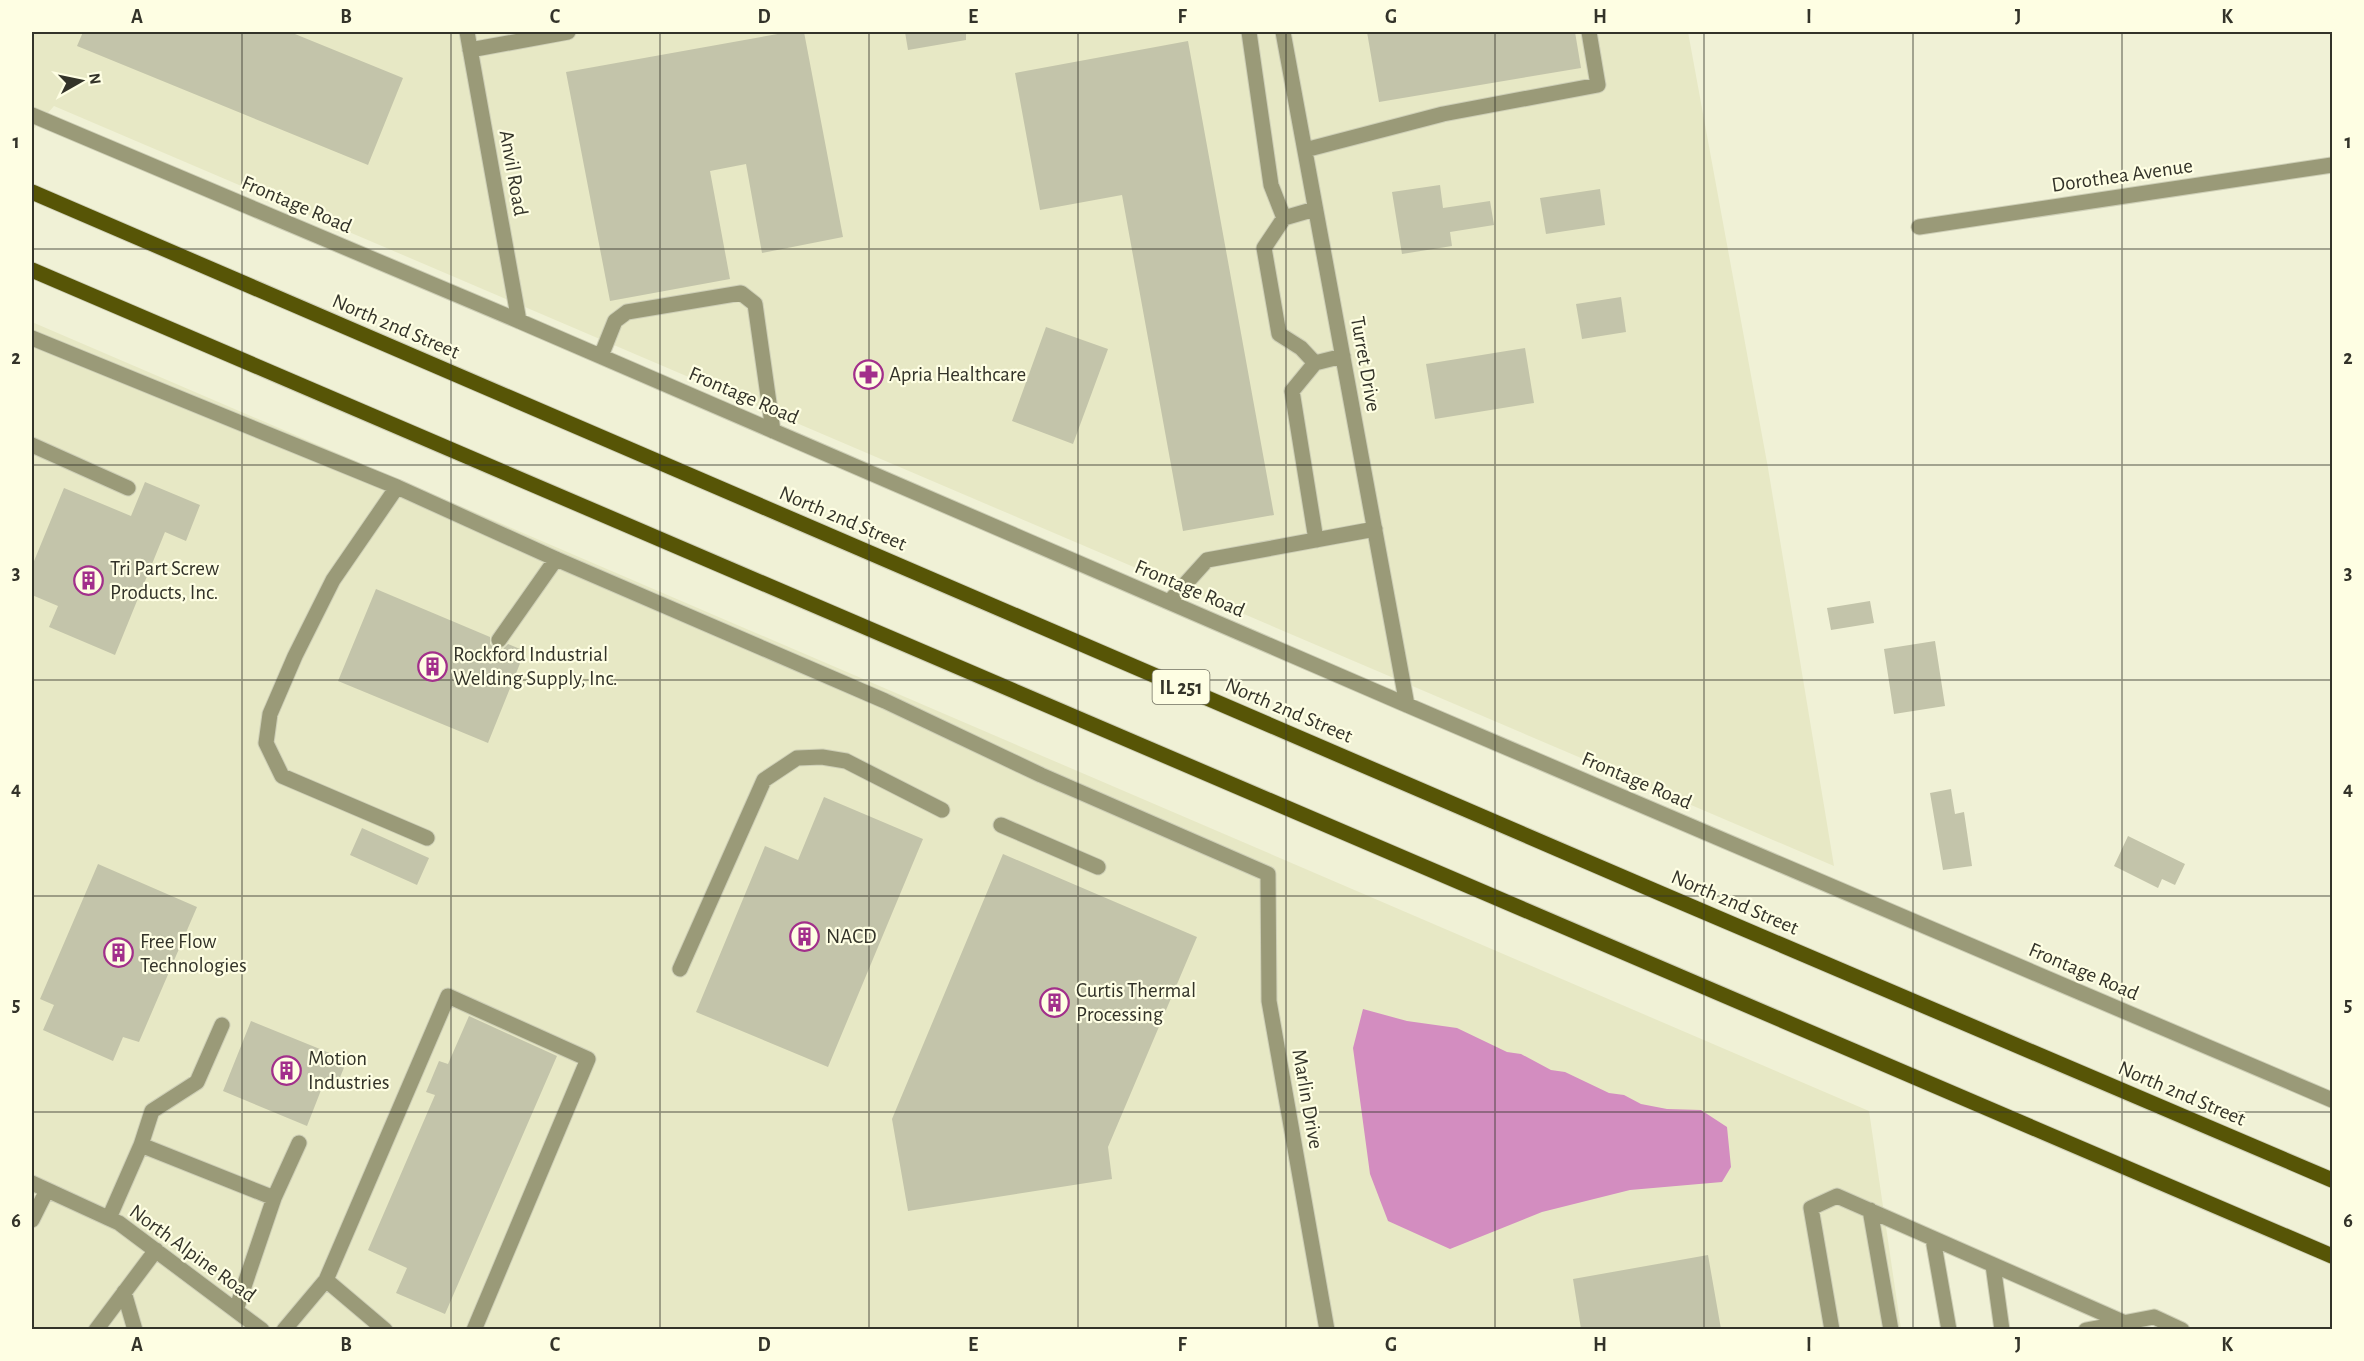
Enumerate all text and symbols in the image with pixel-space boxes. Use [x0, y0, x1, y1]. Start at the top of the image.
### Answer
text: A [131, 7, 143, 27]
text: B [340, 7, 352, 27]
text: C [550, 7, 561, 27]
text: D [757, 7, 771, 27]
text: E [968, 7, 978, 27]
text: F [1177, 7, 1187, 27]
text: G [1385, 7, 1397, 27]
text: H [1593, 7, 1607, 27]
text: I [1806, 7, 1812, 27]
text: J [2015, 7, 2021, 27]
text: K [2221, 7, 2233, 27]
north arrow [51, 51, 111, 111]
text: N [86, 72, 104, 86]
street label: Anvil Road [496, 129, 531, 218]
text: 1 [12, 132, 20, 152]
text: 1 [2344, 132, 2352, 152]
street label: Dorothea Avenue [2050, 155, 2194, 196]
street label: Frontage Road [239, 172, 355, 237]
street label: North 2nd Street [329, 290, 463, 363]
street label: Turret Drive [1347, 315, 1384, 413]
text: 2 [11, 348, 21, 368]
text: 2 [2343, 348, 2353, 368]
pharmacy icon: Apria Healthcare [852, 358, 884, 390]
street label: Frontage Road [686, 363, 802, 428]
place label: Apria Healthcare [889, 364, 1026, 385]
street label: North 2nd Street [776, 482, 910, 555]
street label: Frontage Road [1132, 556, 1248, 621]
place label: Tri Part Screw Products, Inc. [110, 558, 219, 603]
text: 3 [12, 563, 20, 583]
text: 3 [2344, 563, 2352, 583]
building icon: Tri Part Screw Products, Inc. [73, 564, 105, 596]
place label: Rockford Industrial Welding Supply, Inc. [453, 644, 618, 689]
building icon: Rockford Industrial Welding Supply, Inc. [416, 650, 448, 682]
road number: IL 251 [1152, 670, 1210, 704]
street label: North 2nd Street [1222, 674, 1356, 747]
street label: Frontage Road [1579, 748, 1695, 813]
text: 4 [11, 779, 21, 799]
text: 4 [2343, 779, 2353, 799]
street label: North 2nd Street [1668, 866, 1802, 939]
building icon: NACD [789, 920, 821, 952]
place label: NACD [826, 926, 877, 947]
place label: Free Flow Technologies [140, 931, 247, 976]
building icon: Free Flow Technologies [103, 937, 135, 969]
street label: Frontage Road [2026, 939, 2142, 1004]
place label: Curtis Thermal Processing [1076, 980, 1196, 1025]
building icon: Curtis Thermal Processing [1039, 986, 1071, 1018]
text: 5 [12, 995, 20, 1015]
text: 5 [2344, 995, 2352, 1015]
place label: Motion Industries [308, 1048, 390, 1093]
street label: Marlin Drive [1288, 1048, 1327, 1151]
building icon: Motion Industries [271, 1054, 303, 1086]
street label: North 2nd Street [2115, 1057, 2249, 1130]
street label: North Alpine Road [126, 1201, 260, 1306]
text: 6 [11, 1211, 21, 1231]
text: 6 [2343, 1211, 2353, 1231]
text: A [131, 1335, 143, 1355]
text: B [340, 1335, 352, 1355]
text: C [550, 1335, 561, 1355]
text: D [757, 1335, 771, 1355]
text: E [968, 1335, 978, 1355]
text: F [1177, 1335, 1187, 1355]
text: G [1385, 1335, 1397, 1355]
text: H [1593, 1335, 1607, 1355]
text: I [1806, 1335, 1812, 1355]
text: J [2015, 1335, 2021, 1355]
text: K [2221, 1335, 2233, 1355]

